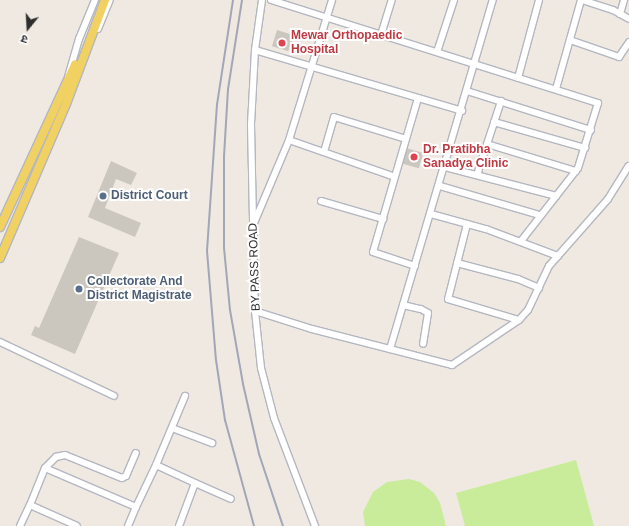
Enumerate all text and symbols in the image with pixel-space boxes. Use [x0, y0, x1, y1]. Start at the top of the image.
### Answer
north arrow [8, 8, 48, 48]
place label: Mewar Orthopaedic Hospital [291, 29, 402, 57]
text: उ [19, 33, 29, 46]
marker: Mewar Orthopaedic Hospital [276, 37, 288, 49]
place label: Dr. Pratibha Sanadya Clinic [423, 143, 508, 171]
marker: Dr. Pratibha Sanadya Clinic [408, 151, 420, 163]
place label: District Court [111, 189, 188, 203]
marker: District Court [98, 191, 108, 201]
street label: BY PASS ROAD [246, 223, 264, 311]
place label: Collectorate And District Magistrate [87, 275, 192, 303]
marker: Collectorate And District Magistrate [74, 284, 84, 294]

